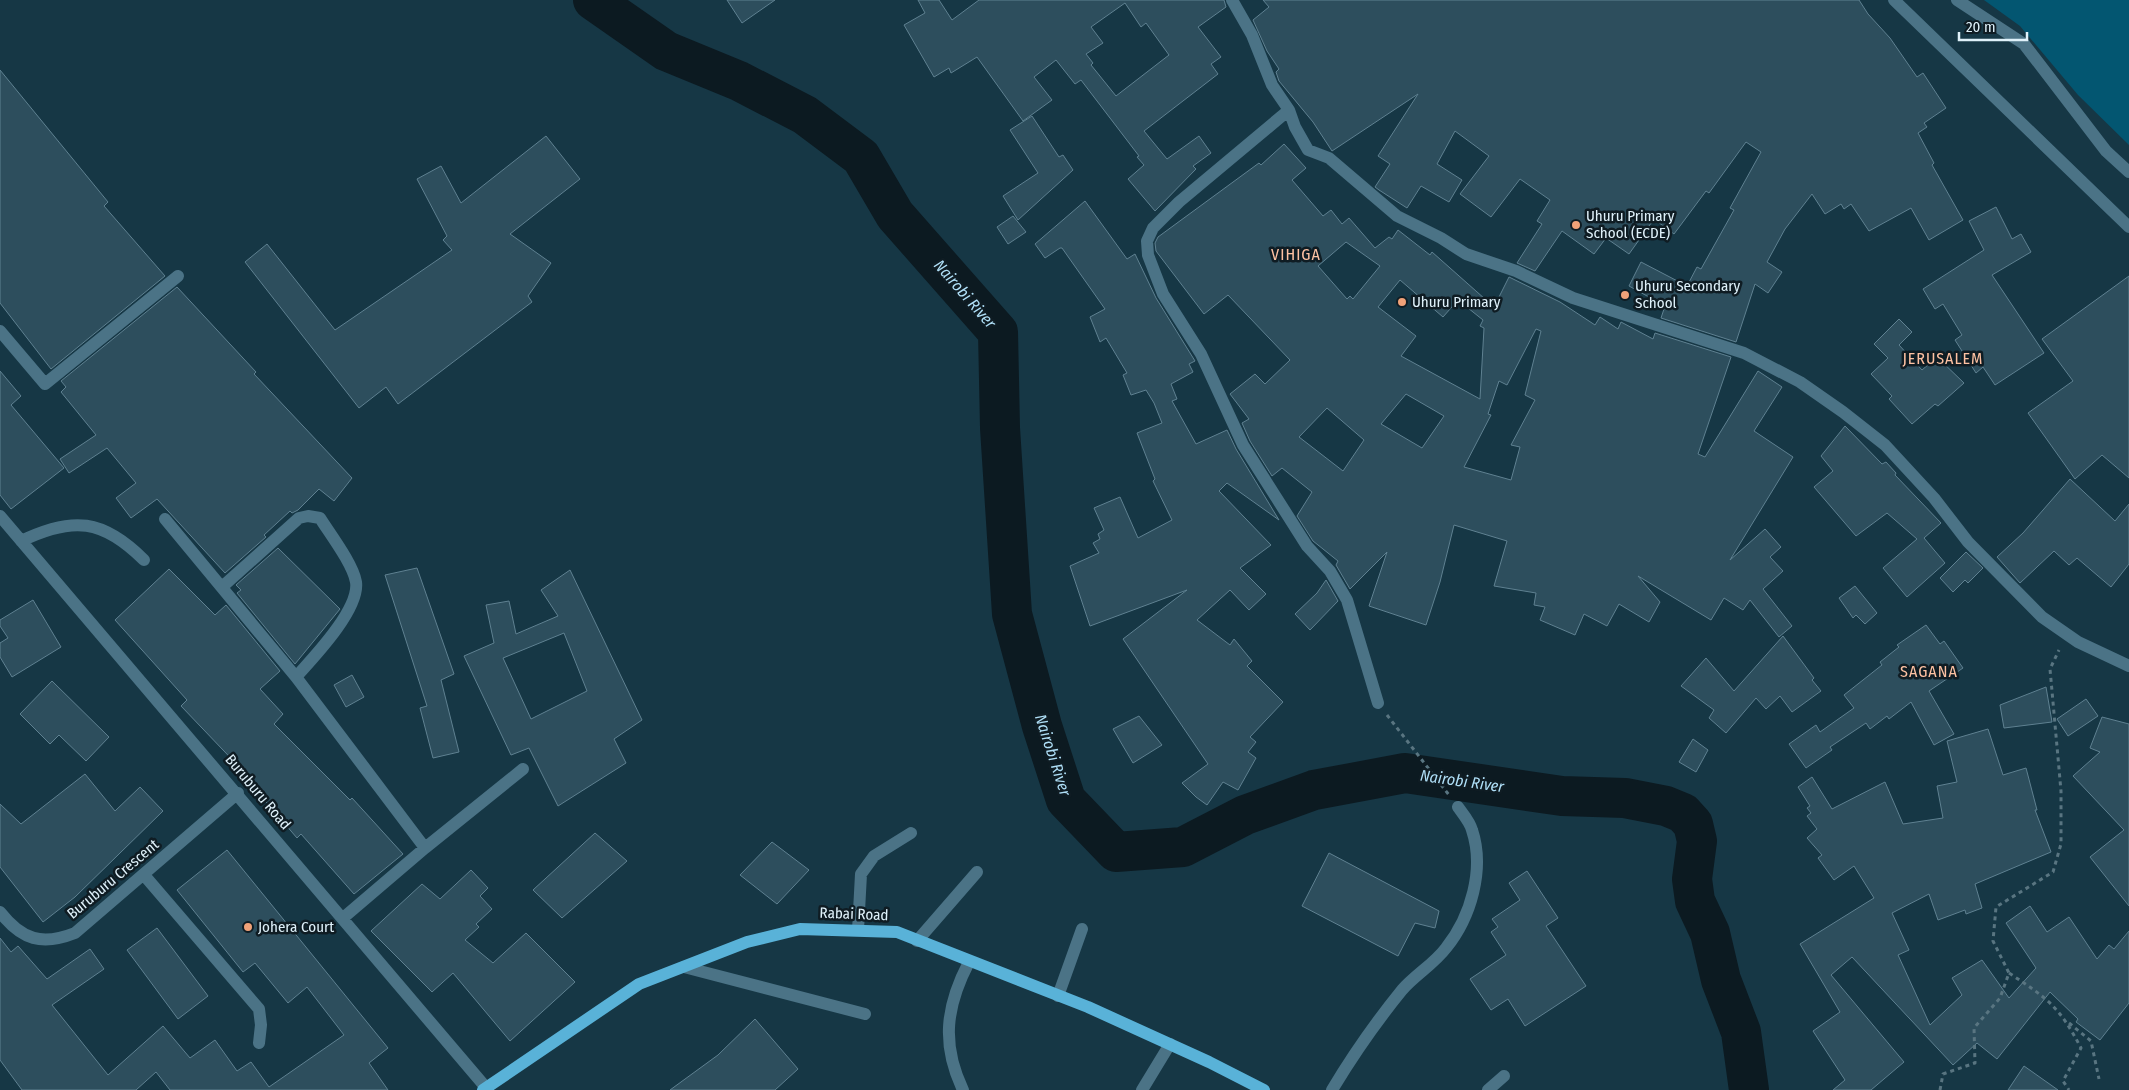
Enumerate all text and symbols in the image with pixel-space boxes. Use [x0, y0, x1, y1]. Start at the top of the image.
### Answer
scale bar [1959, 10, 2026, 42]
text: 20 m [1966, 18, 1996, 36]
place label: Uhuru Primary School (ECDE) [1586, 207, 1675, 242]
marker: Uhuru Primary School (ECDE) [1570, 219, 1582, 231]
district label: VIHIGA [1271, 245, 1321, 264]
water label: Nairobi River [930, 256, 1000, 332]
place label: Uhuru Secondary School [1635, 277, 1741, 312]
marker: Uhuru Secondary School [1619, 289, 1631, 301]
place label: Uhuru Primary [1412, 293, 1501, 311]
marker: Uhuru Primary [1396, 296, 1408, 308]
district label: JERUSALEM [1902, 349, 1984, 368]
district label: SAGANA [1900, 662, 1958, 681]
water label: Nairobi River [1031, 712, 1075, 799]
street label: Buruburu Road [221, 751, 295, 833]
water label: Nairobi River [1419, 766, 1506, 796]
street label: Buruburu Crescent [64, 835, 162, 923]
street label: Rabai Road [819, 904, 889, 924]
place label: Johera Court [258, 918, 334, 936]
marker: Johera Court [242, 921, 254, 933]

